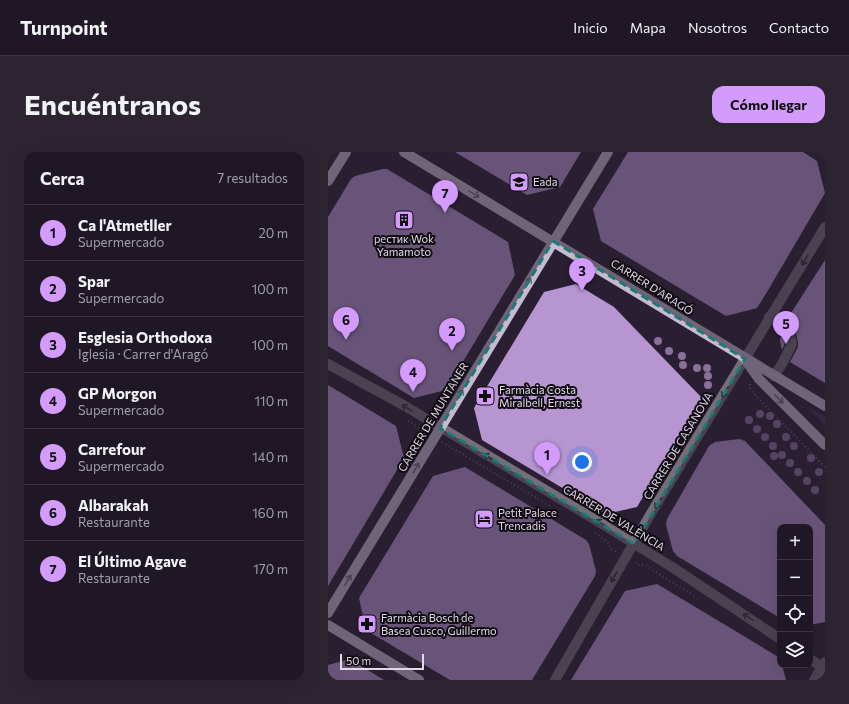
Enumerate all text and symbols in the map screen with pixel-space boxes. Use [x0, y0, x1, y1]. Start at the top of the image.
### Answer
text: Turnpoint [20, 16, 108, 39]
text: Inicio [573, 19, 608, 36]
text: Mapa [630, 19, 666, 36]
text: Nosotros [688, 19, 747, 36]
text: Contacto [769, 19, 829, 36]
button: Cómo llegar [712, 86, 825, 123]
text: Encuéntranos [24, 87, 201, 121]
text: Cerca [40, 168, 85, 189]
text: 7 resultados [217, 170, 288, 186]
school or university icon: Eada [508, 171, 530, 193]
place label: Eada [533, 175, 557, 188]
pin: 7 [432, 180, 458, 213]
one-way arrow [468, 190, 480, 198]
building icon: рестик Wok Yamamoto [393, 209, 415, 231]
text: Ca l'Atmetller [78, 216, 172, 234]
text: 1 [50, 225, 56, 241]
text: 20 m [259, 225, 288, 241]
place label: рестик Wok Yamamoto [374, 232, 434, 258]
text: Supermercado [78, 234, 164, 250]
one-way arrow [800, 254, 808, 266]
street label: CARRER D'ARAGÓ [609, 255, 696, 317]
pin: 3 [569, 258, 595, 291]
text: Spar [78, 272, 110, 290]
one-way arrow [524, 277, 532, 289]
text: 2 [49, 281, 57, 297]
text: 100 m [252, 281, 288, 297]
text: Supermercado [78, 290, 164, 306]
pin: 6 [333, 307, 359, 340]
pin: 5 [773, 311, 799, 344]
pin: 2 [439, 318, 465, 351]
text: Esglesia Orthodoxa [78, 328, 212, 346]
text: 3 [49, 337, 57, 353]
text: 100 m [252, 337, 288, 353]
text: Iglesia · Carrer d'Aragó [78, 346, 208, 362]
street label: CARRER DE MUNTANER [395, 359, 471, 474]
pin: 4 [400, 359, 426, 392]
place label: Farmàcia Costa Miralbell, Ernest [499, 383, 581, 409]
text: GP Morgon [78, 384, 157, 402]
pharmacy icon: Farmàcia Costa Miralbell, Ernest [474, 385, 496, 407]
one-way arrow [721, 386, 729, 397]
one-way arrow [457, 389, 465, 401]
street label: CARRER DE CASANOVA [640, 389, 715, 502]
text: 4 [49, 393, 57, 409]
text: 110 m [255, 393, 288, 409]
one-way arrow [774, 394, 784, 404]
text: Supermercado [78, 402, 164, 418]
one-way arrow [401, 403, 413, 411]
text: Carrefour [78, 440, 146, 458]
pin: 1 [534, 442, 560, 475]
text: 5 [49, 449, 57, 465]
text: 140 m [252, 449, 288, 465]
one-way arrow [483, 452, 495, 460]
your location [572, 452, 592, 472]
text: Supermercado [78, 458, 164, 474]
one-way arrow [412, 462, 420, 474]
street label: CARRER DE VALÈNCIA [561, 481, 668, 553]
text: Albarakah [78, 496, 149, 514]
one-way arrow [653, 497, 661, 509]
text: 6 [49, 505, 57, 521]
text: 160 m [252, 505, 288, 521]
place label: Petit Palace Trencadis [498, 506, 557, 532]
hotel icon: Petit Palace Trencadis [473, 508, 495, 530]
text: Restaurante [78, 514, 150, 530]
one-way arrow [595, 519, 606, 527]
map controls [777, 524, 813, 668]
button: + [777, 524, 813, 560]
text: El Último Agave [78, 552, 186, 570]
button: − [777, 560, 813, 596]
text: 7 [49, 561, 57, 577]
text: 170 m [253, 561, 288, 577]
text: Restaurante [78, 570, 150, 586]
one-way arrow [610, 571, 618, 583]
one-way arrow [344, 574, 353, 585]
button: locate [777, 596, 813, 632]
place label: Farmàcia Bosch de Basea Cusco, Guillermo [381, 611, 497, 637]
pharmacy icon: Farmàcia Bosch de Basea Cusco, Guillermo [356, 613, 378, 635]
one-way arrow [742, 613, 753, 621]
button: layers [777, 632, 813, 668]
scale bar [340, 652, 424, 671]
text: 50 m [346, 654, 371, 667]

